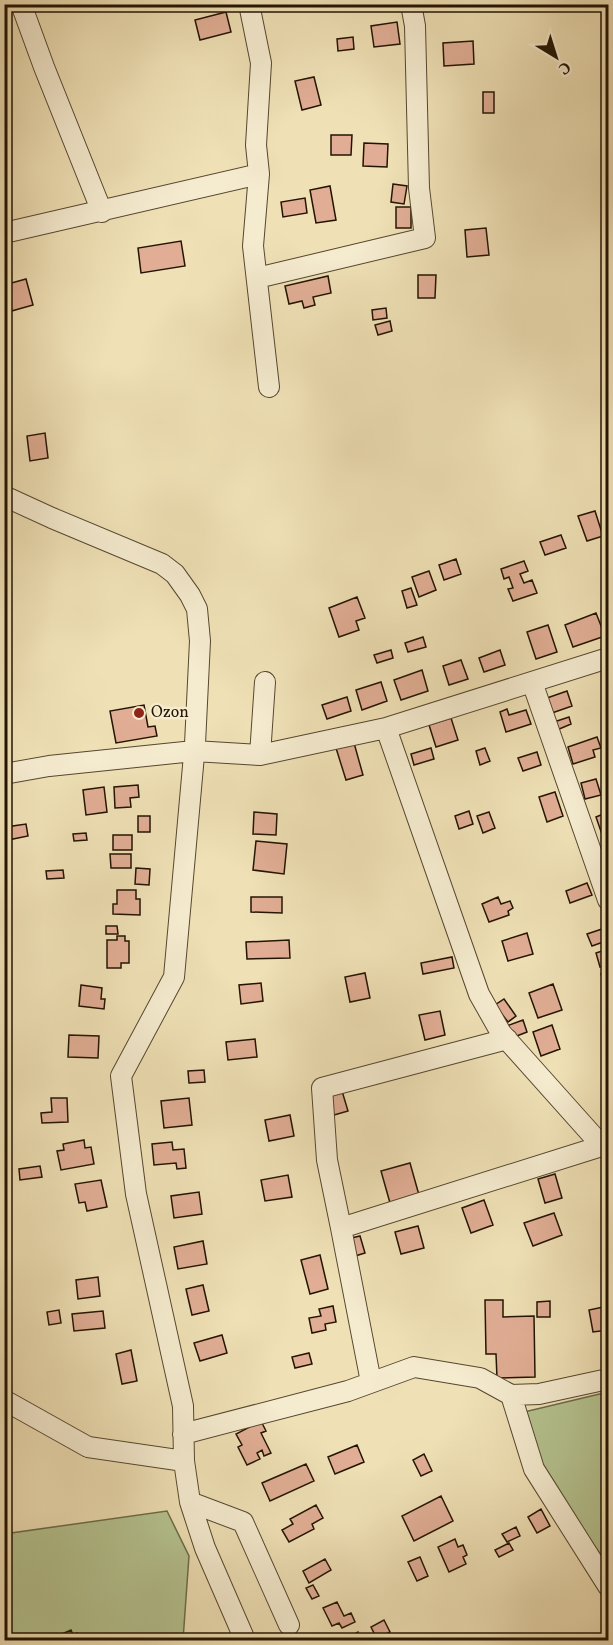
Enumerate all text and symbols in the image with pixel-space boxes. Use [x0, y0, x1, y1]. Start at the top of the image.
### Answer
north arrow [526, 27, 586, 87]
text: С [553, 55, 575, 79]
place label: Ozon [151, 702, 189, 724]
marker: Ozon [132, 706, 146, 720]

